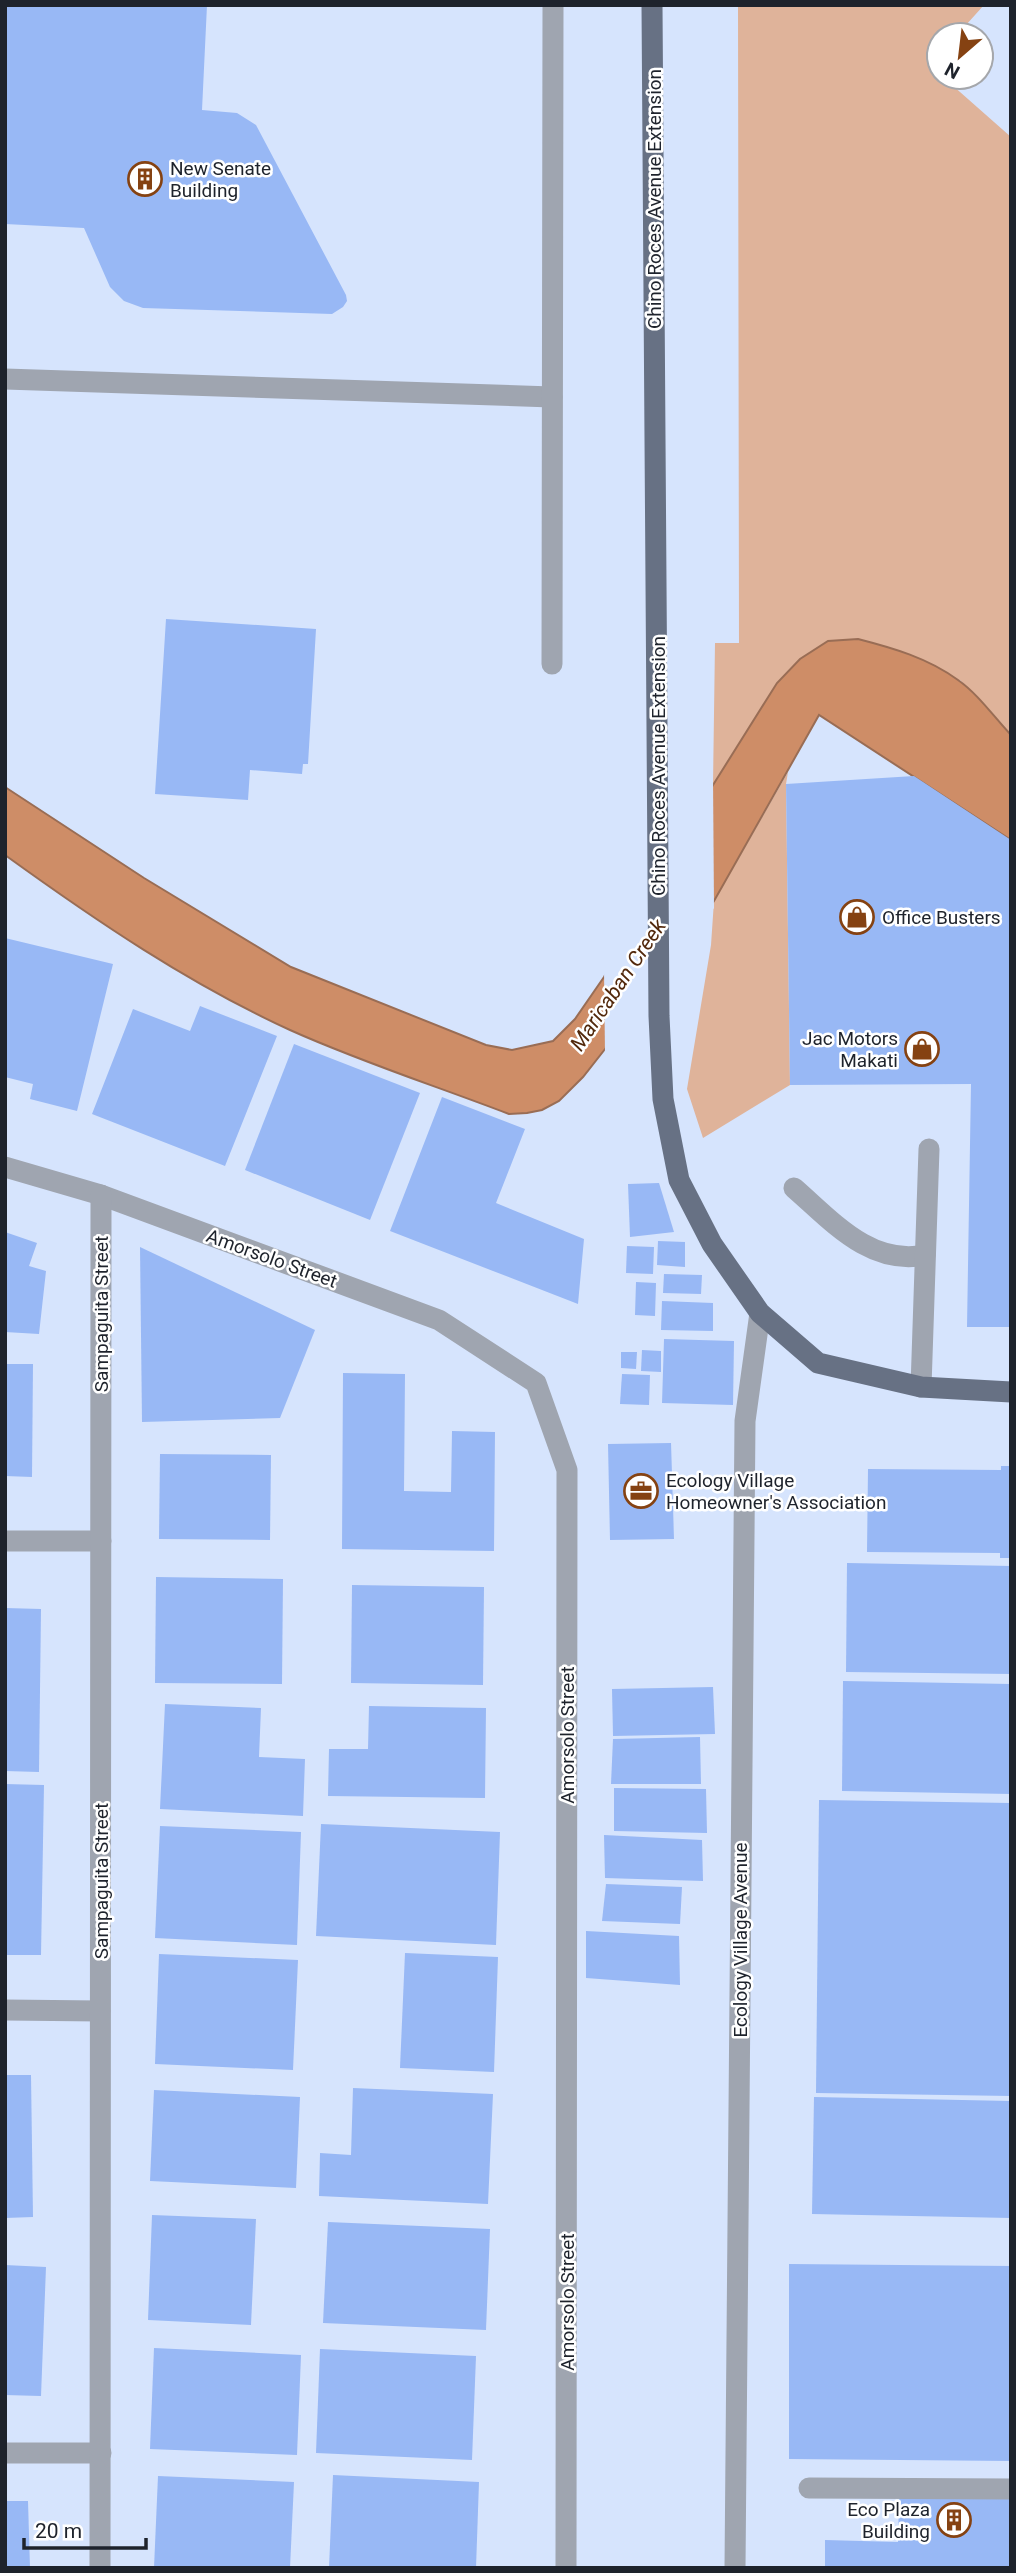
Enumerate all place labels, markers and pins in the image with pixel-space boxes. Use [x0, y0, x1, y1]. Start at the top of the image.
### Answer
place label: New Senate Building [170, 157, 271, 202]
building icon: New Senate Building [126, 160, 164, 198]
shop icon: Office Busters [838, 898, 876, 936]
place label: Office Busters [882, 906, 1001, 929]
place label: Jac Motors Makati [802, 1027, 898, 1072]
shop icon: Jac Motors Makati [903, 1030, 941, 1068]
place label: Ecology Village Homeowner's Association [666, 1469, 886, 1514]
office icon: Ecology Village Homeowner's Association [622, 1472, 660, 1510]
place label: Eco Plaza Building [847, 2498, 930, 2543]
building icon: Eco Plaza Building [935, 2501, 973, 2539]

